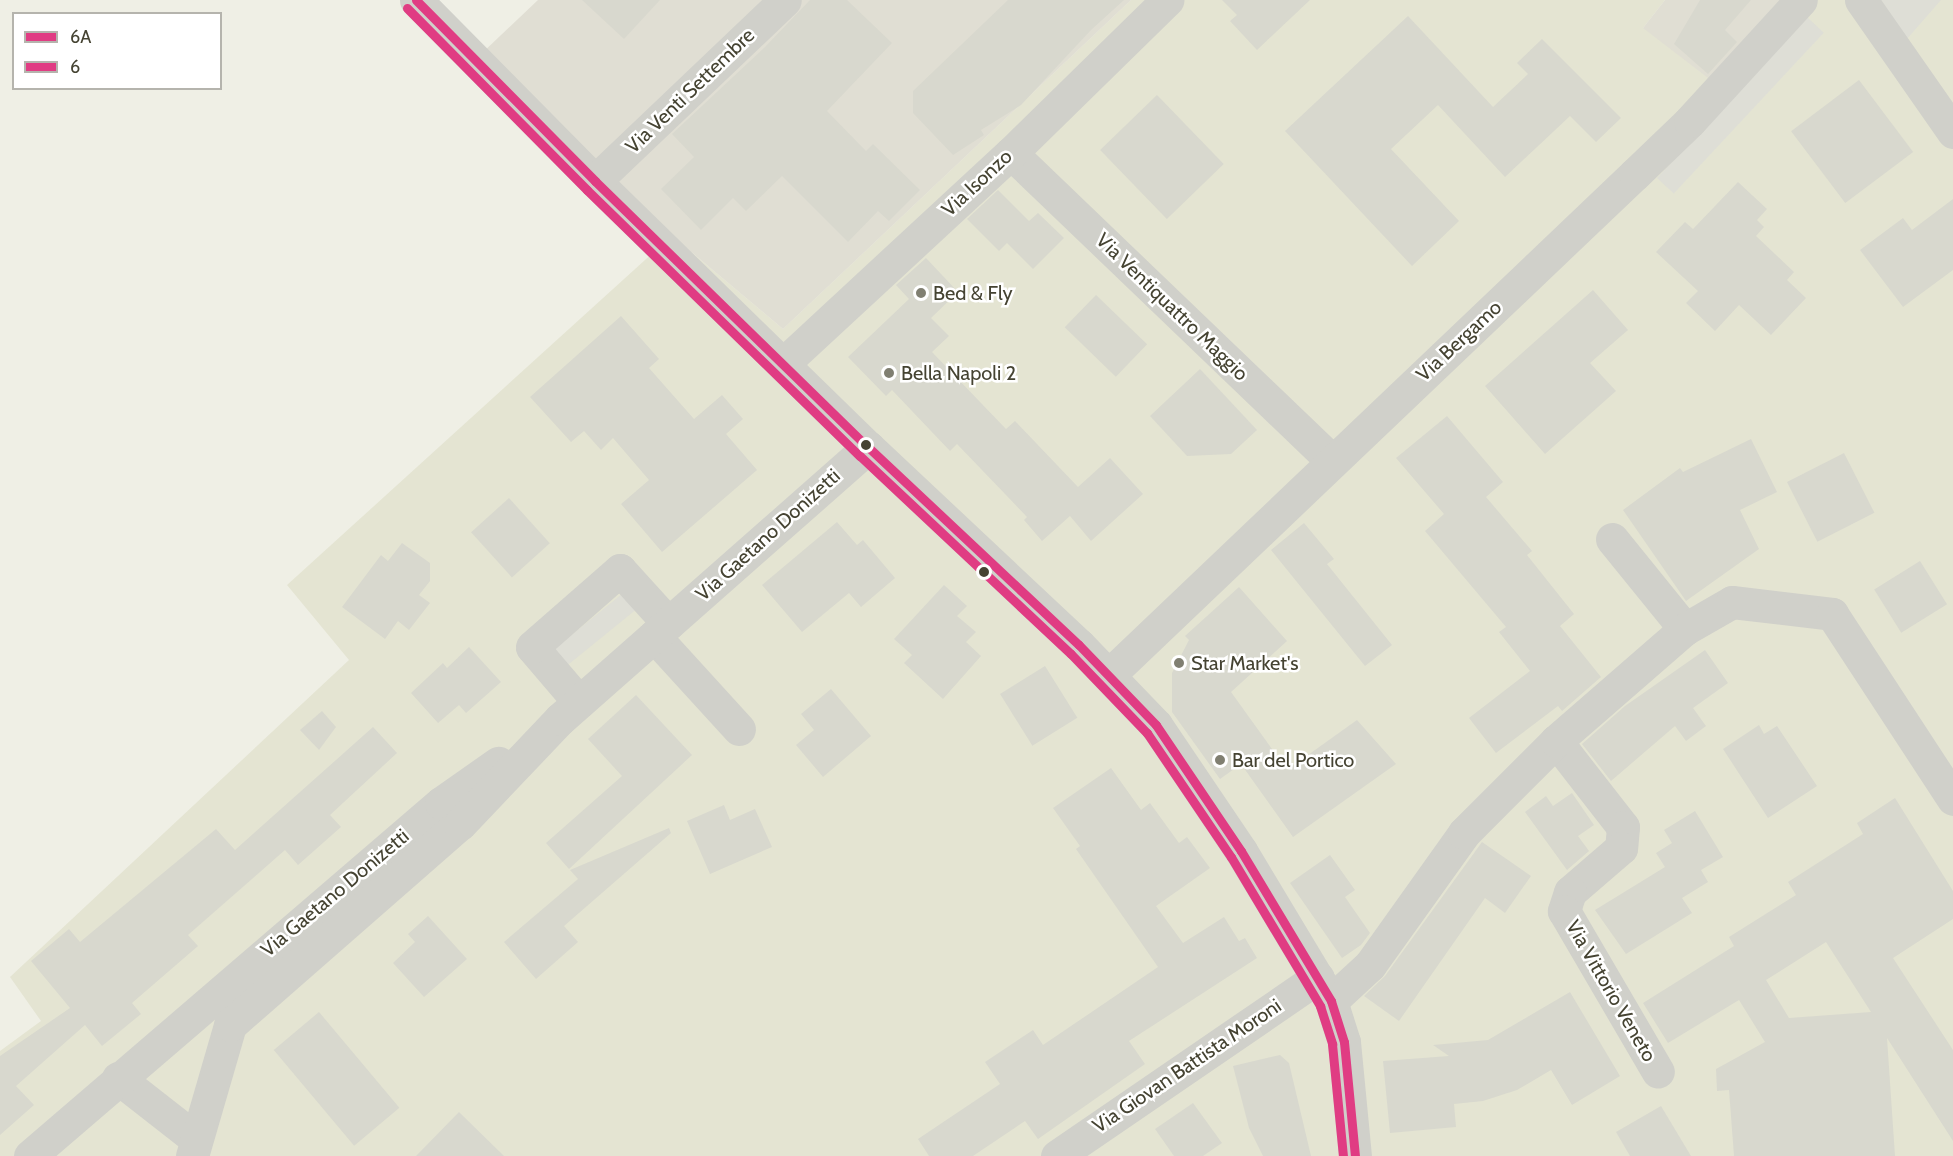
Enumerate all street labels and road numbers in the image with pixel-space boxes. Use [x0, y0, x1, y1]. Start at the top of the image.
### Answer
street label: Via Venti Settembre [621, 23, 759, 159]
street label: Via Isonzo [937, 145, 1017, 221]
street label: Via Ventiquattro Maggio [1091, 228, 1253, 386]
street label: Via Bergamo [1411, 295, 1507, 387]
street label: Via Gaetano Donizetti [691, 464, 845, 606]
street label: Via Gaetano Donizetti [256, 824, 414, 962]
street label: Via Vittorio Veneto [1561, 916, 1661, 1066]
street label: Via Giovan Battista Moroni [1088, 994, 1286, 1138]

